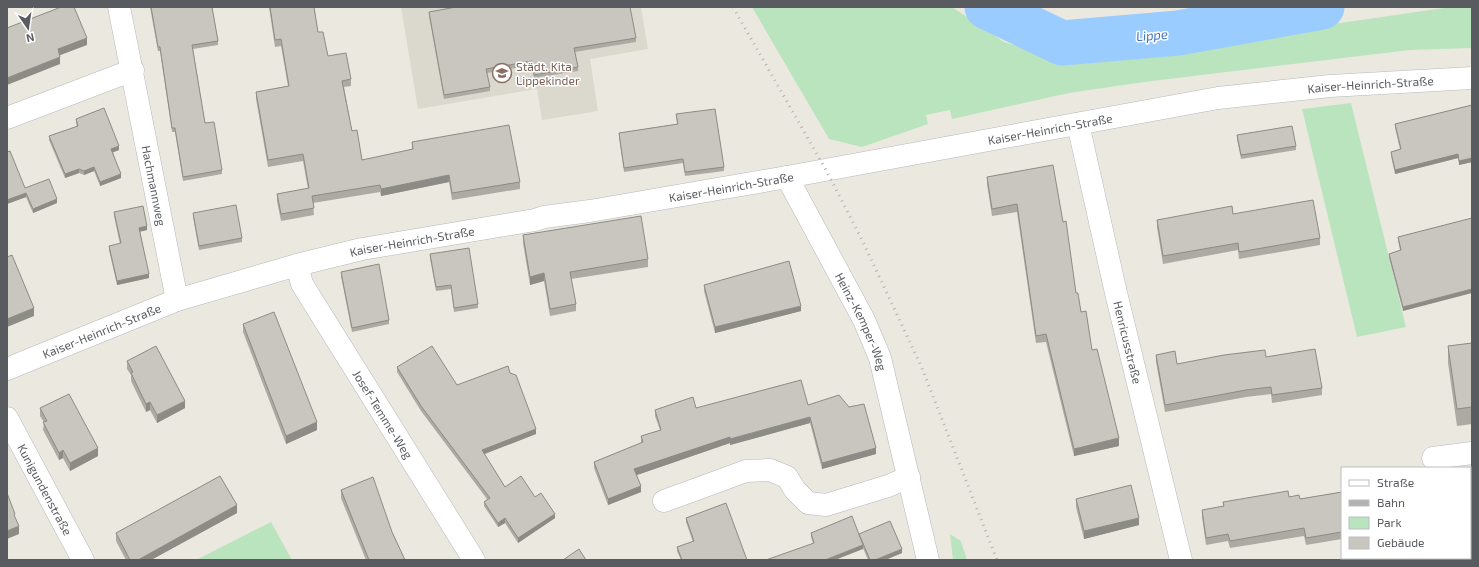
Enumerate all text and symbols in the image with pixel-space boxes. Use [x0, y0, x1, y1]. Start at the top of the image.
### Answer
north arrow [8, 8, 48, 48]
water label: Lippe [1135, 26, 1169, 44]
text: N [25, 31, 36, 45]
place label: Städt. Kita Lippekinder [516, 59, 580, 87]
school or university icon: Städt. Kita Lippekinder [491, 62, 513, 84]
street label: Kaiser-Heinrich-Straße [1307, 73, 1434, 95]
street label: Kaiser-Heinrich-Straße [987, 111, 1113, 147]
street label: Hachmannweg [140, 144, 169, 227]
street label: Kaiser-Heinrich-Straße [668, 169, 795, 204]
street label: Kaiser-Heinrich-Straße [348, 223, 475, 259]
street label: Heinz-Kemper-Weg [833, 270, 890, 372]
street label: Kaiser-Heinrich-Straße [40, 300, 163, 361]
street label: Henricusstraße [1111, 300, 1145, 385]
street label: Josef-Temme-Weg [350, 367, 416, 461]
street label: Kunigundenstraße [15, 441, 75, 537]
legend [1341, 467, 1471, 559]
text: Straße [1377, 475, 1414, 489]
text: Bahn [1377, 495, 1405, 509]
text: Park [1377, 515, 1402, 529]
text: Gebäude [1377, 535, 1425, 549]

